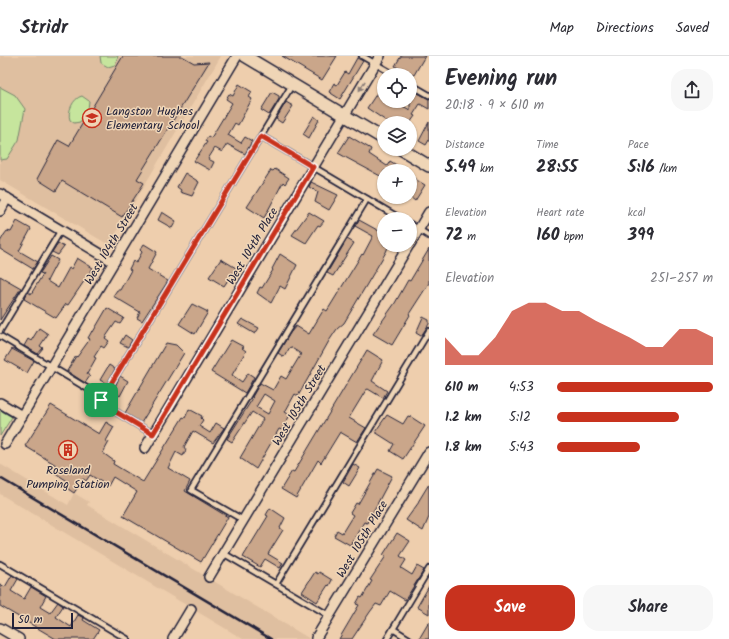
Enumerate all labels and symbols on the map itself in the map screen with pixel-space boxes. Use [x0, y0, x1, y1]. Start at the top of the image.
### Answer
one-way arrow [358, 81, 366, 91]
place label: Langston Hughes Elementary School [106, 102, 199, 135]
school or university icon: Langston Hughes Elementary School [81, 107, 103, 129]
street label: West 104th Street [80, 200, 143, 289]
street label: West 104th Place [222, 203, 283, 289]
street label: West 105th Street [268, 361, 331, 450]
pin [84, 383, 118, 417]
building icon: Roseland Pumping Station [57, 439, 79, 461]
place label: Roseland Pumping Station [26, 461, 110, 494]
street label: West 105th Place [332, 496, 393, 582]
scale bar [12, 611, 73, 630]

